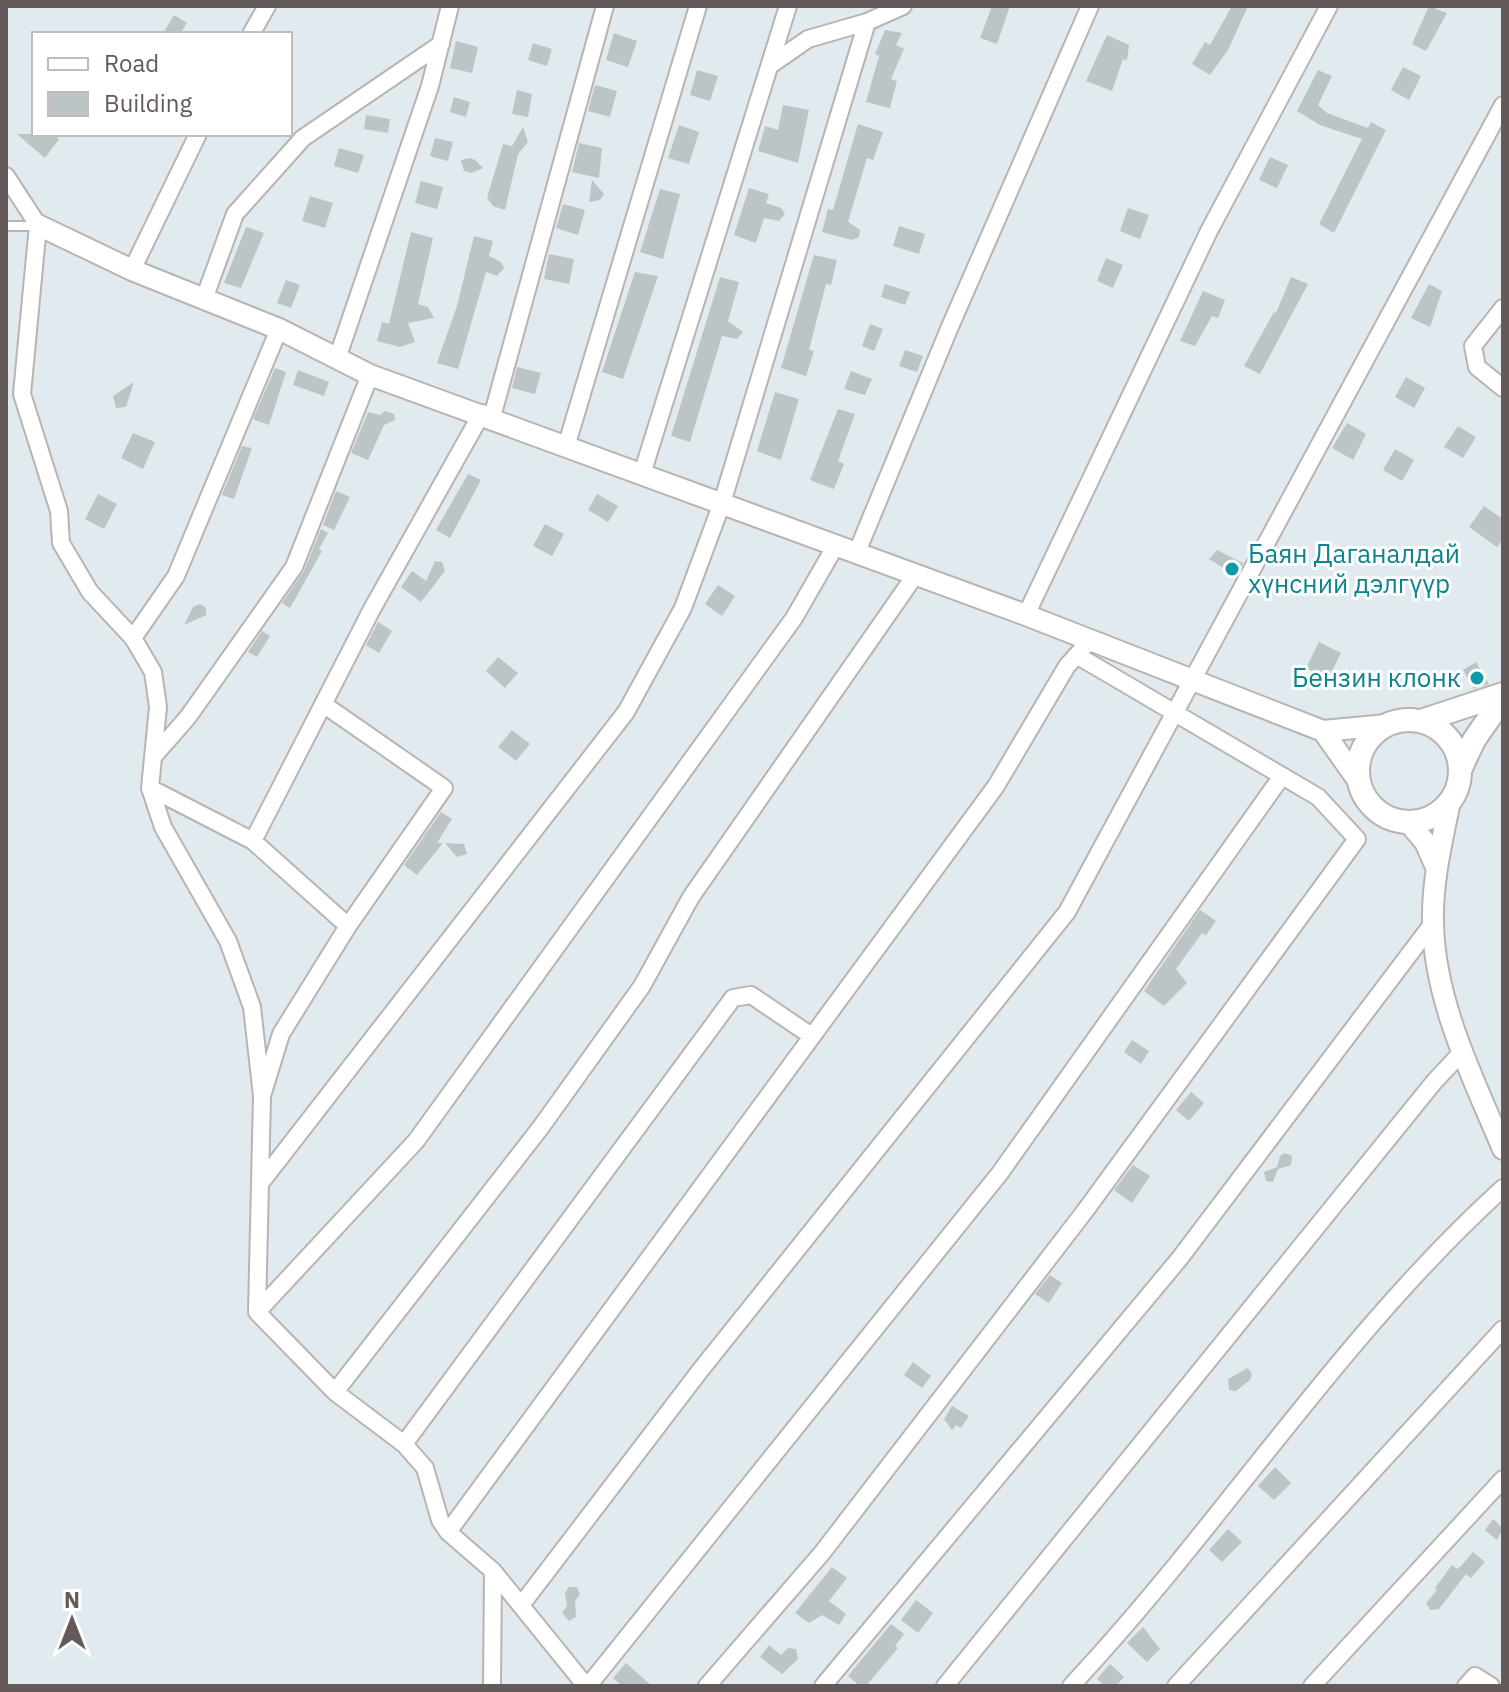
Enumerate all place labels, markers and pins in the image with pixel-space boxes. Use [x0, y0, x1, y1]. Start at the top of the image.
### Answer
place label: Баян Даганалдай хүнсний дэлгүүр [1248, 536, 1460, 600]
marker: Баян Даганалдай хүнсний дэлгүүр [1223, 560, 1241, 578]
place label: Бензин клонк [1292, 660, 1461, 694]
marker: Бензин клонк [1468, 669, 1486, 687]

